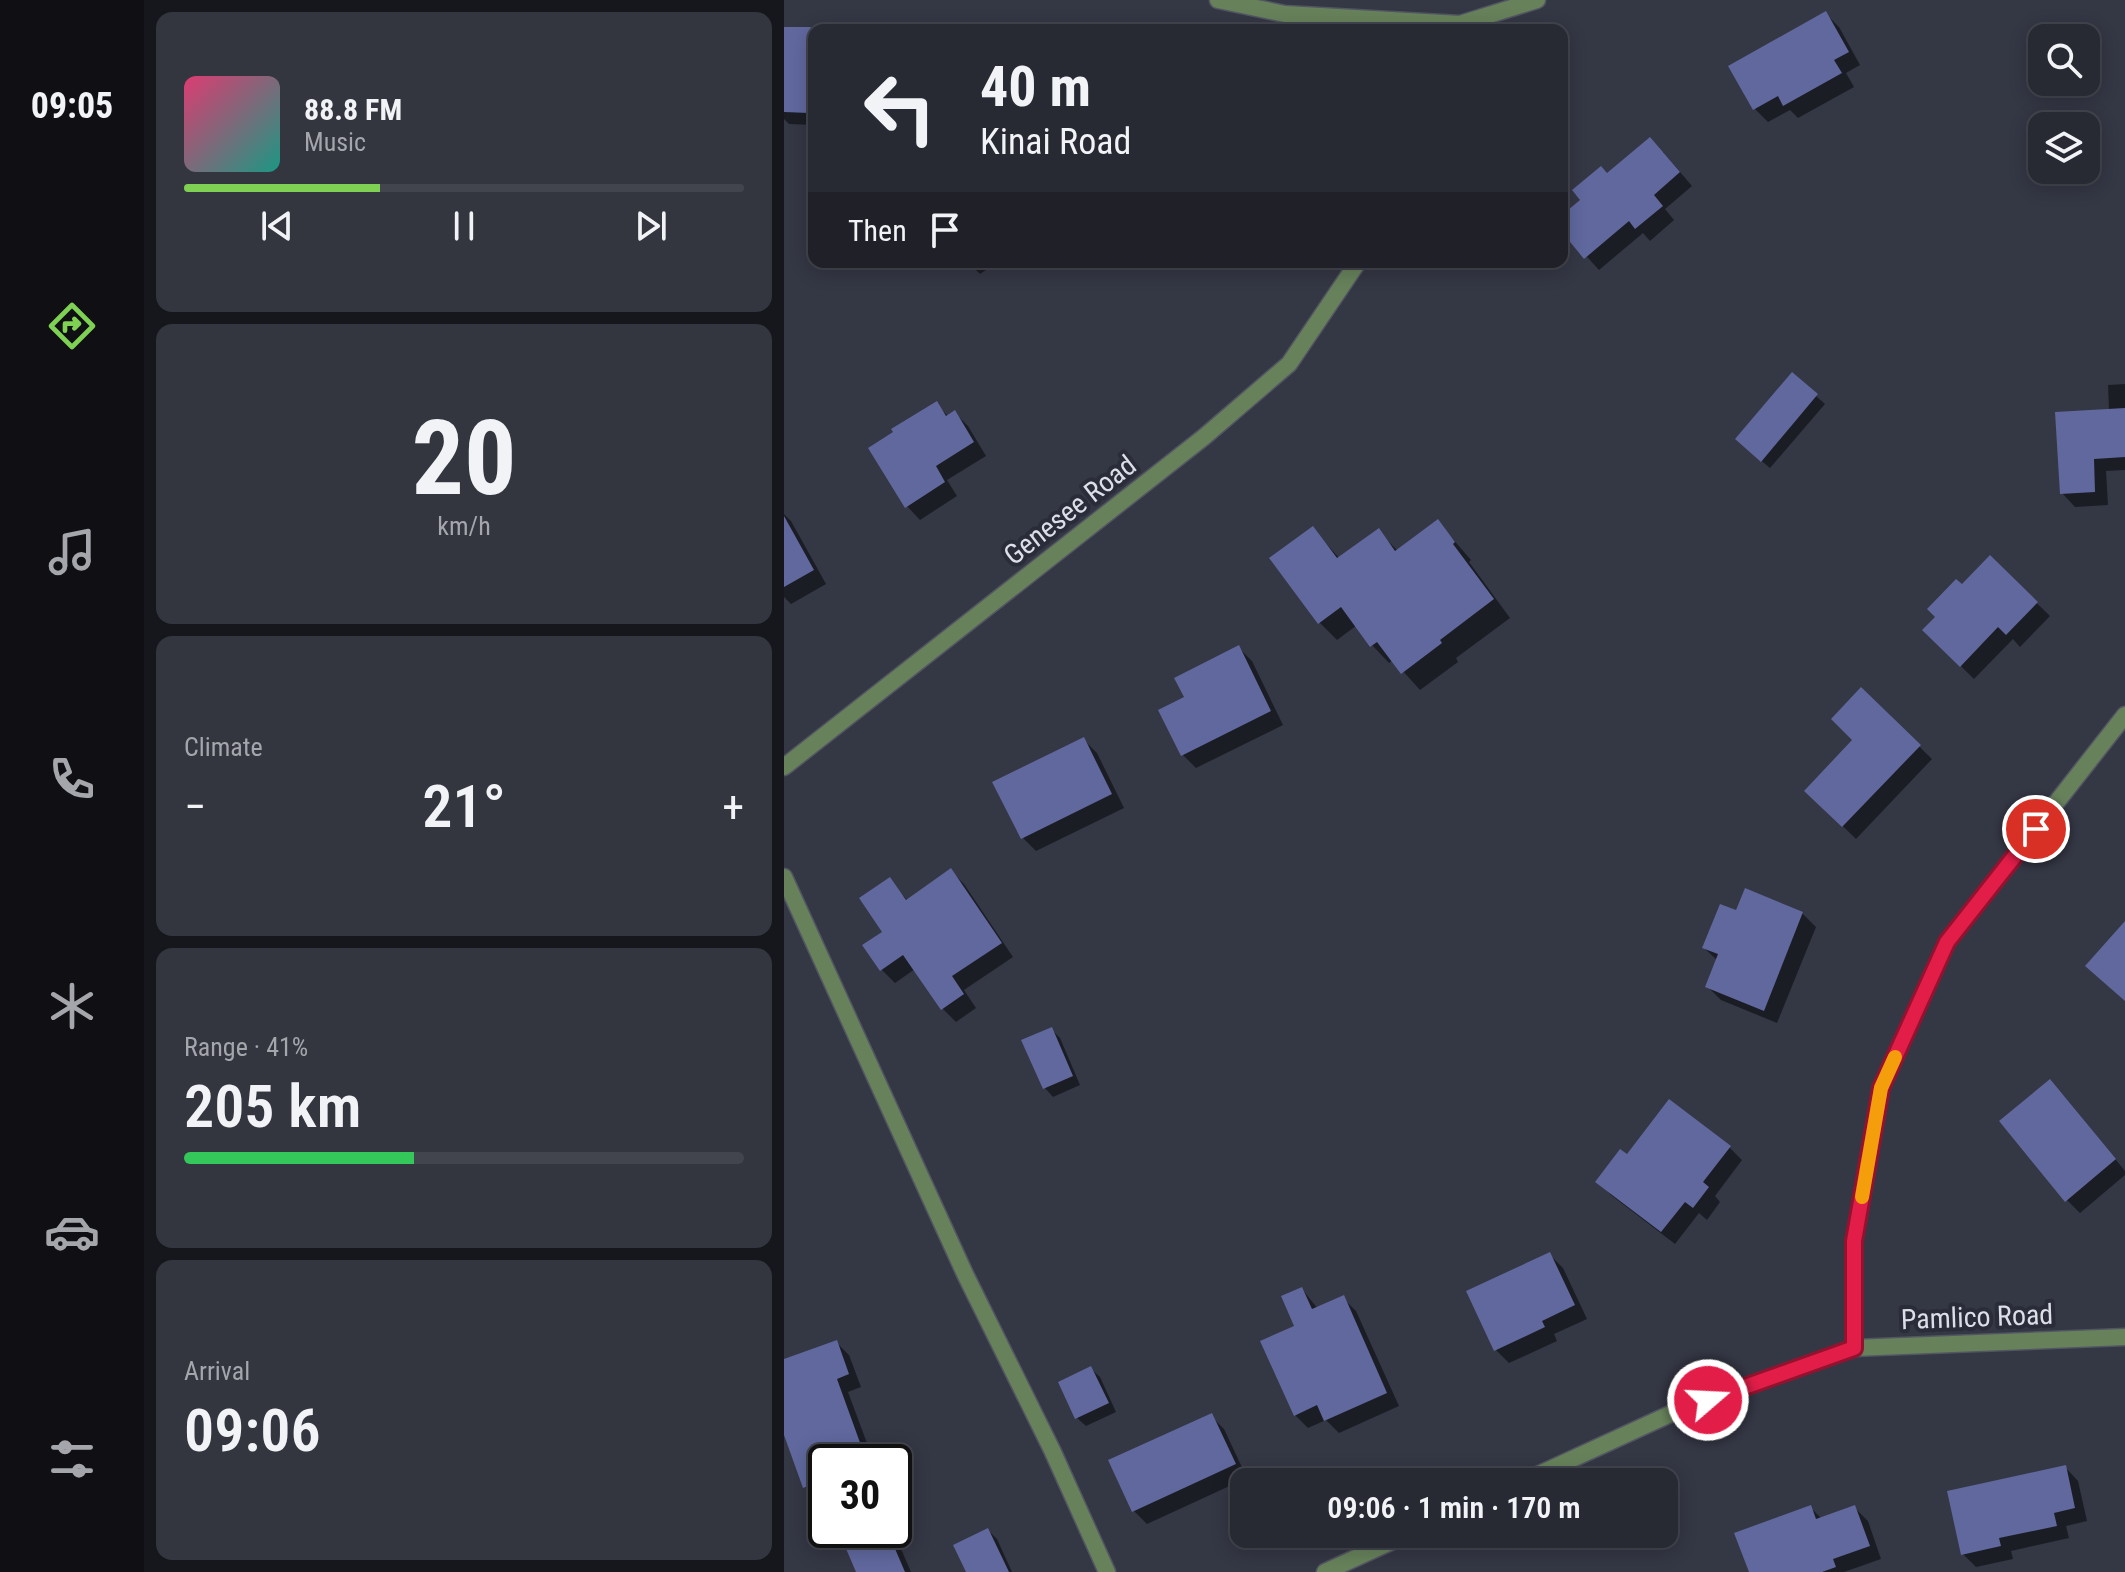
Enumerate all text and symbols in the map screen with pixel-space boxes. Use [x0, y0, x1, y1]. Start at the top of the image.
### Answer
map controls [2028, 24, 2100, 184]
button: search [2028, 24, 2100, 96]
text: 40 m [980, 54, 1091, 120]
icon: left [848, 56, 952, 160]
text: 09:05 [31, 85, 113, 127]
text: 88.8 FM [304, 92, 402, 127]
button: layers [2028, 112, 2100, 184]
text: Kinai Road [980, 121, 1131, 163]
text: Music [304, 127, 366, 157]
icon: previous [255, 204, 299, 248]
icon: pause [442, 204, 486, 248]
icon: next [629, 204, 673, 248]
icon: arrive [923, 208, 967, 252]
text: Then [848, 213, 907, 248]
icon: directions [44, 298, 100, 354]
text: 20 [411, 398, 517, 519]
street label: Genesee Road [998, 448, 1142, 572]
text: km/h [437, 511, 491, 541]
icon: music [44, 524, 100, 580]
text: Climate [184, 732, 263, 762]
icon: phone [44, 751, 100, 807]
text: 21° [422, 771, 506, 842]
text: − [184, 781, 206, 833]
text: + [722, 781, 744, 833]
pin [2002, 795, 2070, 863]
icon: arrive [2014, 807, 2058, 851]
icon: climate [44, 978, 100, 1034]
text: Range · 41% [184, 1032, 308, 1062]
text: 205 km [184, 1071, 361, 1142]
icon: car [44, 1204, 100, 1260]
street label: Pamlico Road [1900, 1298, 2054, 1336]
text: Arrival [184, 1356, 250, 1386]
position arrow [1666, 1358, 1750, 1442]
text: 09:06 [184, 1395, 321, 1466]
icon: filters [44, 1431, 100, 1487]
speed limit sign: 30 [808, 1444, 912, 1548]
text: 09:06 · 1 min · 170 m [1327, 1490, 1581, 1525]

